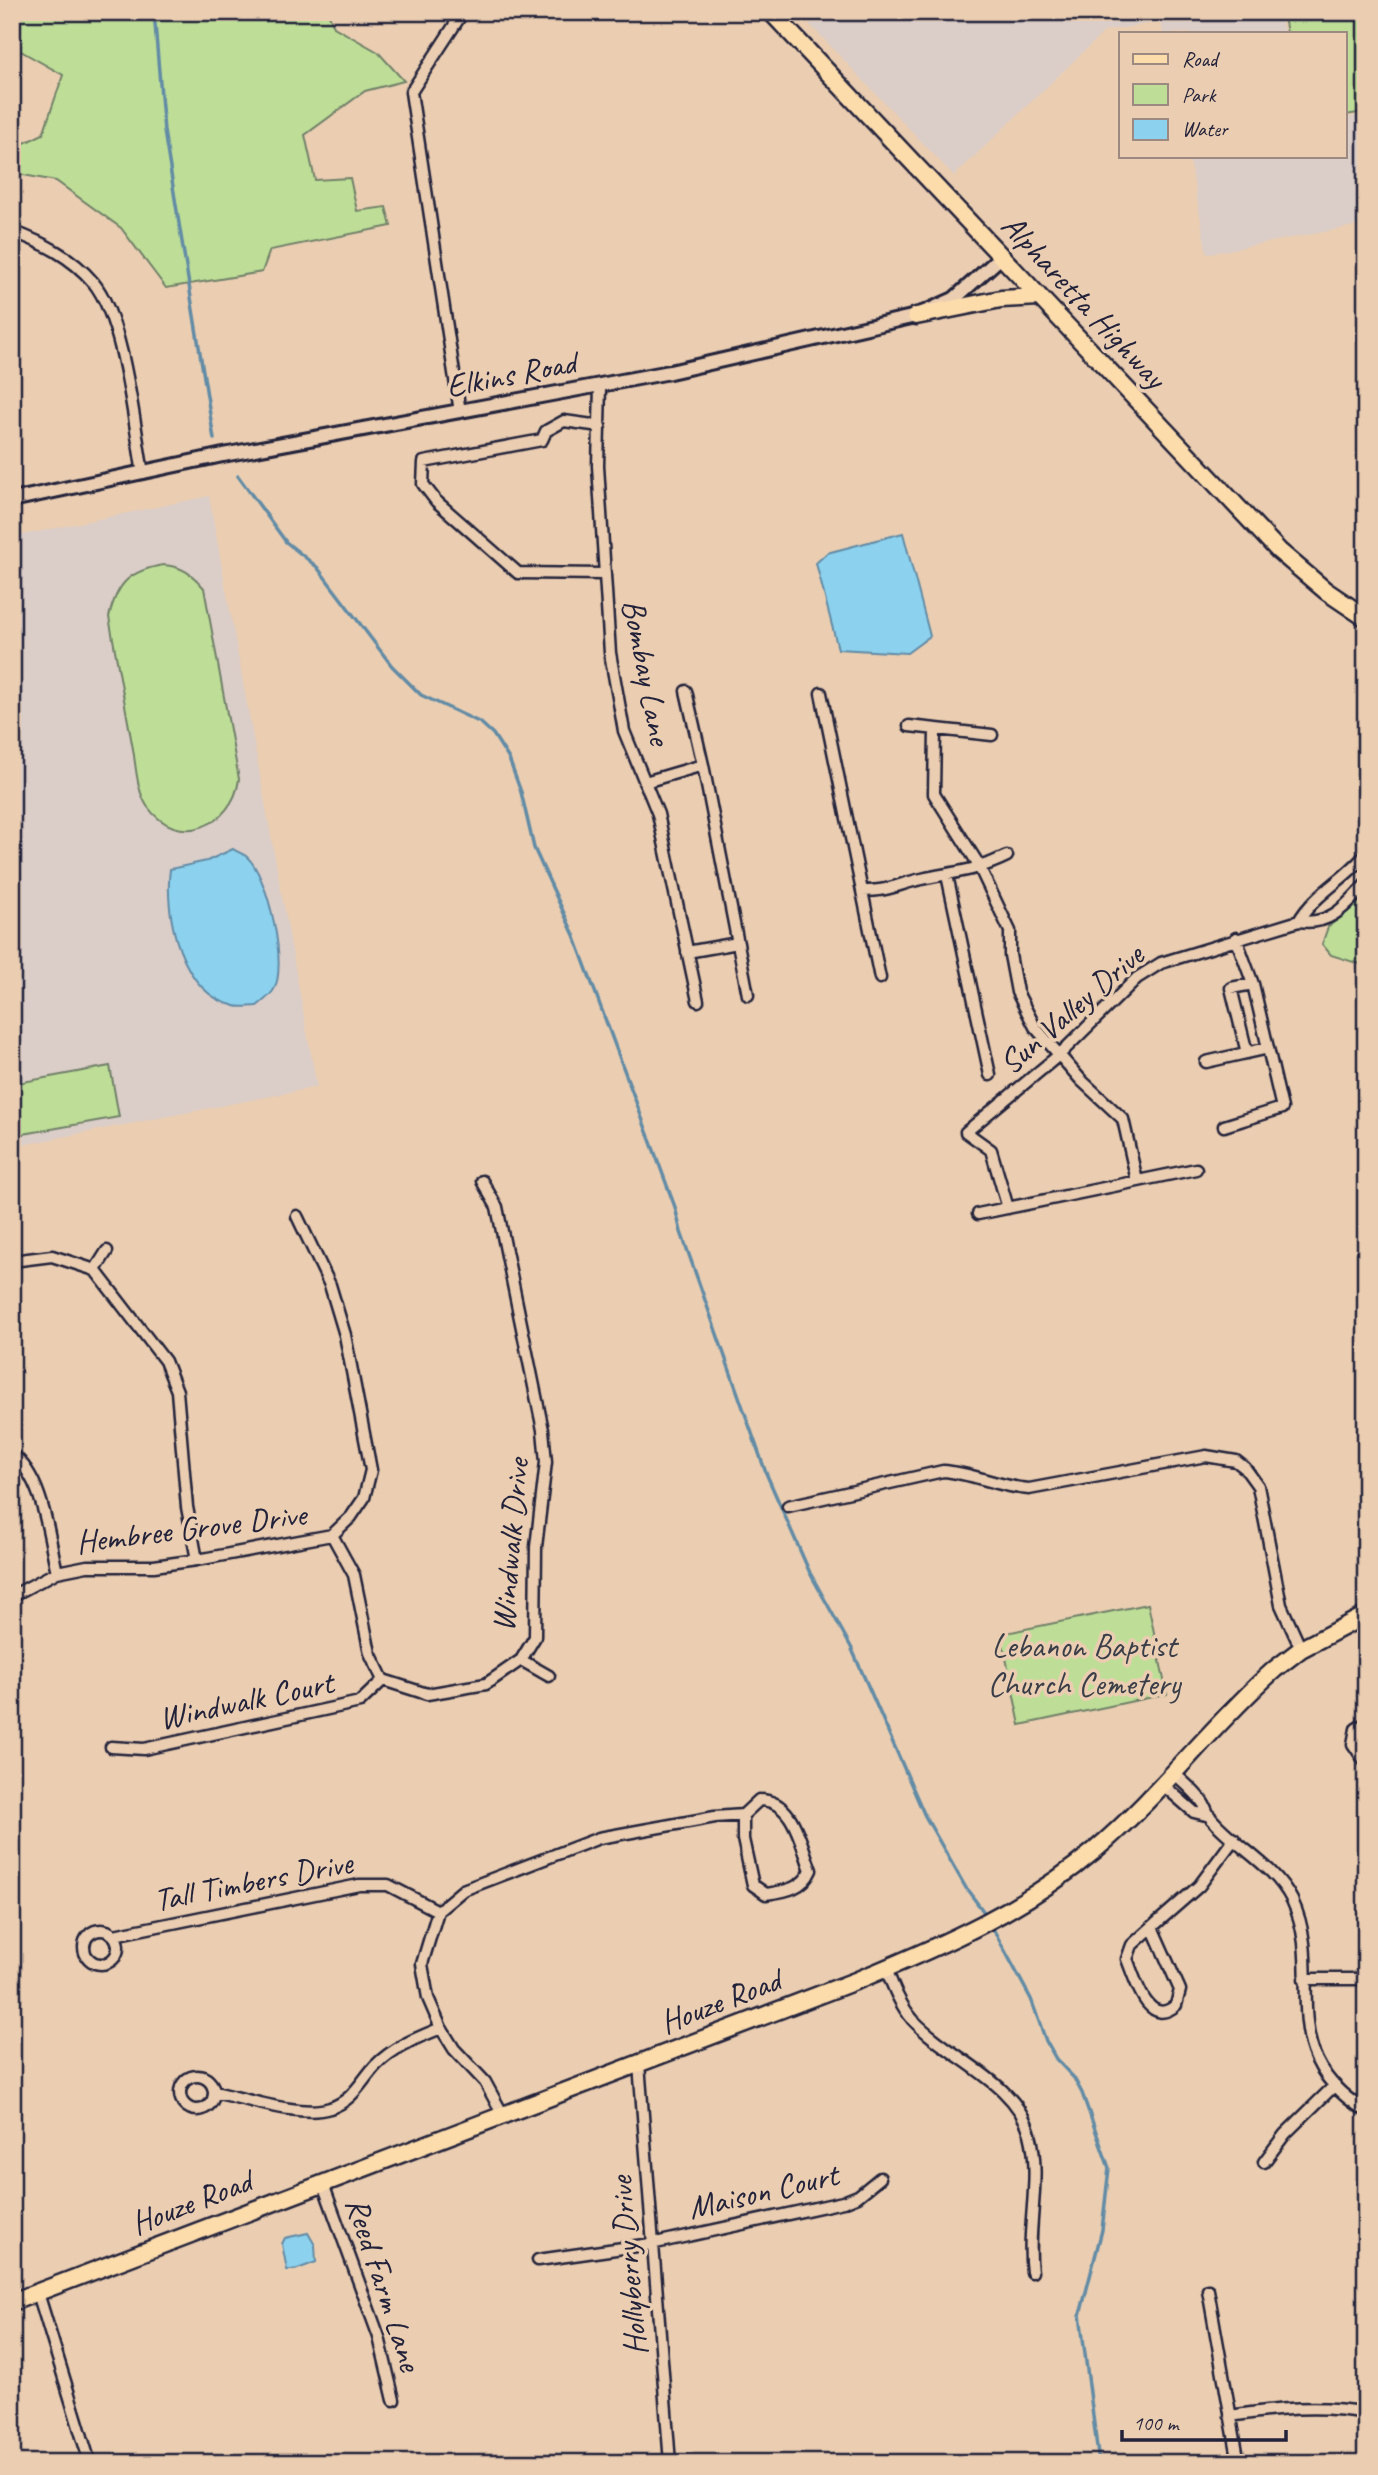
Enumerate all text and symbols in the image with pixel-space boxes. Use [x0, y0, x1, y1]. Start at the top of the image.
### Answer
legend [1119, 32, 1346, 158]
text: Road [1182, 46, 1221, 72]
text: Park [1182, 82, 1217, 108]
text: Water [1182, 116, 1229, 142]
street label: Alpharetta Highway [992, 205, 1177, 399]
street label: Elkins Road [443, 340, 584, 407]
street label: Bombay Lane [612, 596, 682, 751]
street label: Sun Valley Drive [990, 933, 1154, 1083]
street label: Windwalk Drive [482, 1455, 539, 1633]
street label: Hembree Grove Drive [74, 1493, 311, 1563]
park label: Lebanon Baptist Church Cemetery [988, 1625, 1183, 1705]
street label: Windwalk Court [155, 1660, 340, 1739]
street label: Tall Timbers Drive [150, 1841, 358, 1921]
street label: Houze Road [654, 1957, 791, 2043]
street label: Maison Court [684, 2153, 845, 2229]
street label: Houze Road [125, 2158, 262, 2244]
street label: Hollyberry Drive [599, 2173, 657, 2357]
street label: Reed Farm Lane [336, 2192, 433, 2378]
scale bar [1122, 2398, 1287, 2442]
text: 100 m [1133, 2410, 1180, 2436]

